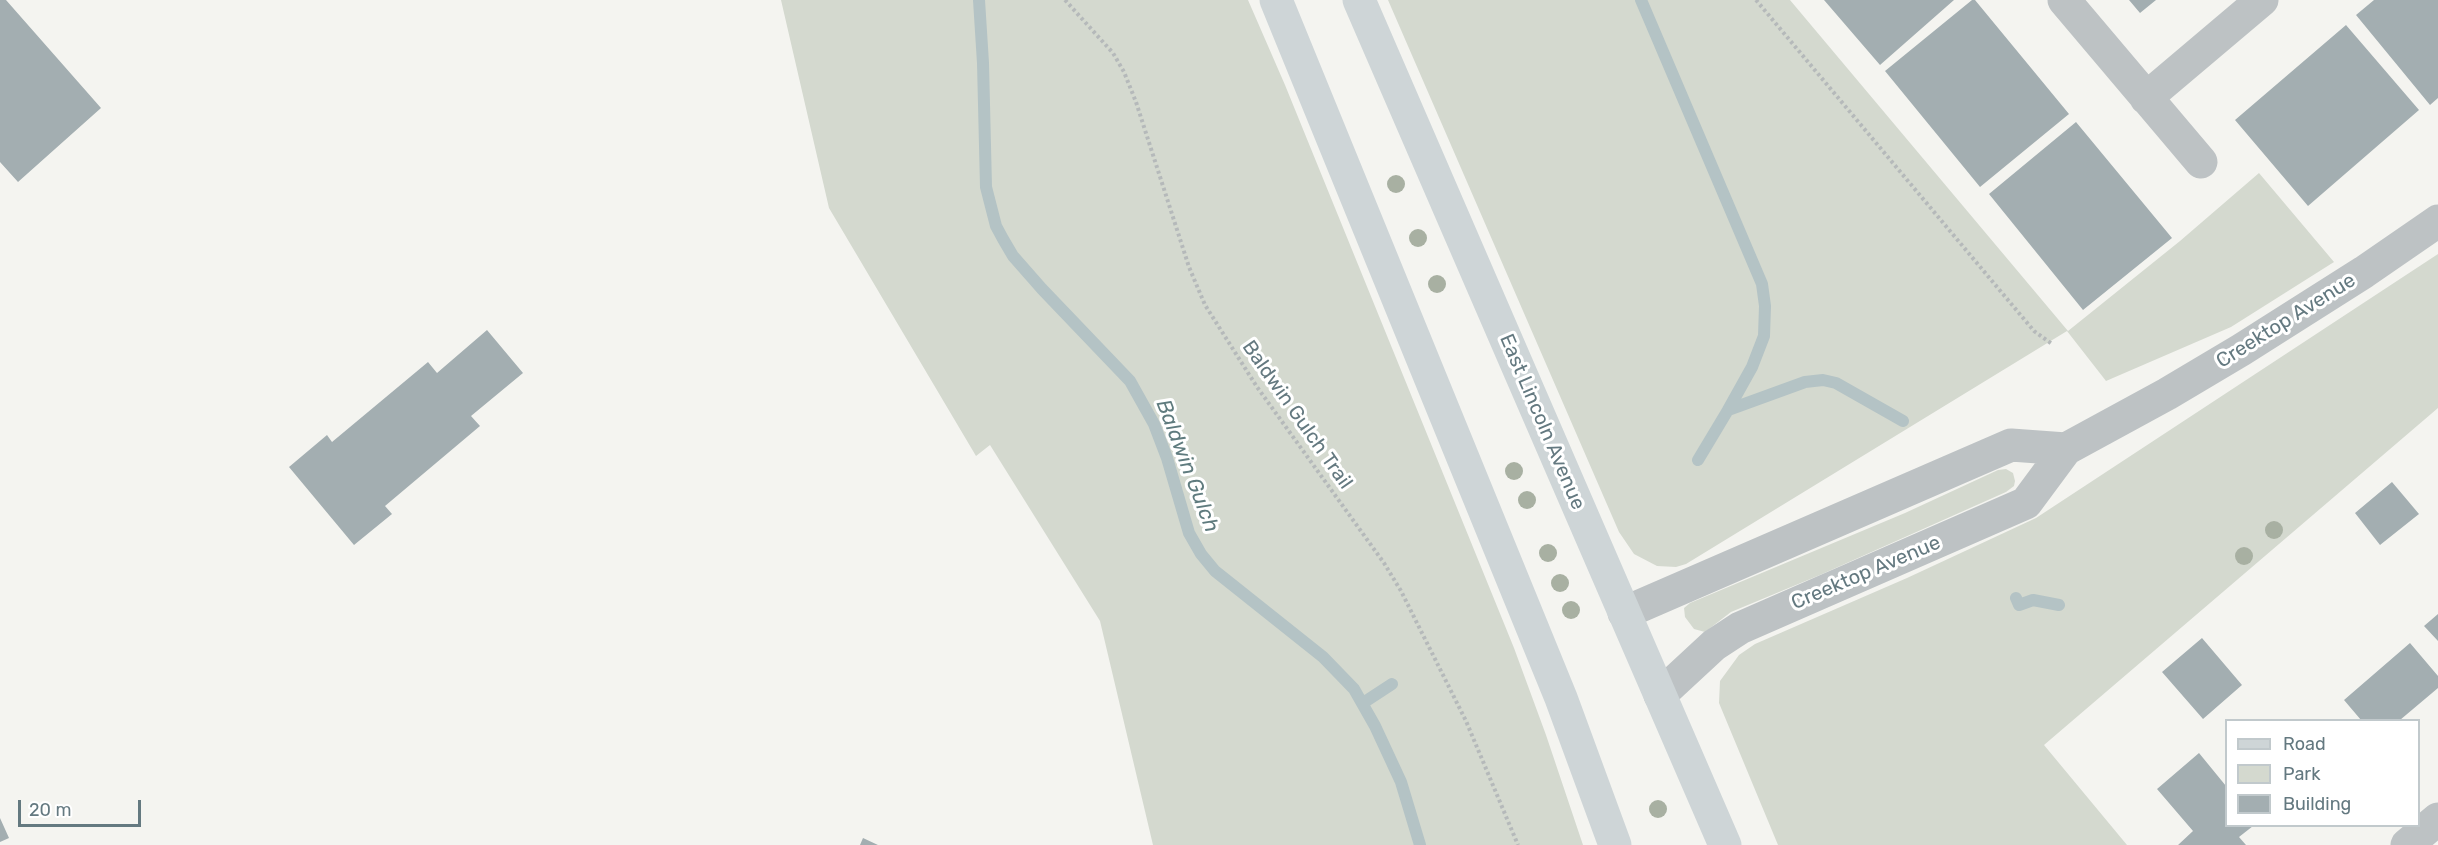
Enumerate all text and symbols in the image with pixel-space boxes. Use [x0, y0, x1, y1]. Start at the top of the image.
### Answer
street label: Creektop Avenue [2212, 269, 2360, 373]
street label: East Lincoln Avenue [1494, 330, 1590, 514]
street label: Baldwin Gulch Trail [1237, 336, 1357, 494]
water label: Baldwin Gulch [1150, 396, 1224, 536]
street label: Creektop Avenue [1788, 531, 1944, 615]
legend [2225, 719, 2420, 827]
text: Road [2283, 733, 2326, 755]
text: Park [2283, 763, 2320, 785]
scale bar [21, 788, 144, 826]
text: Building [2283, 793, 2351, 815]
text: 20 m [29, 799, 71, 821]

